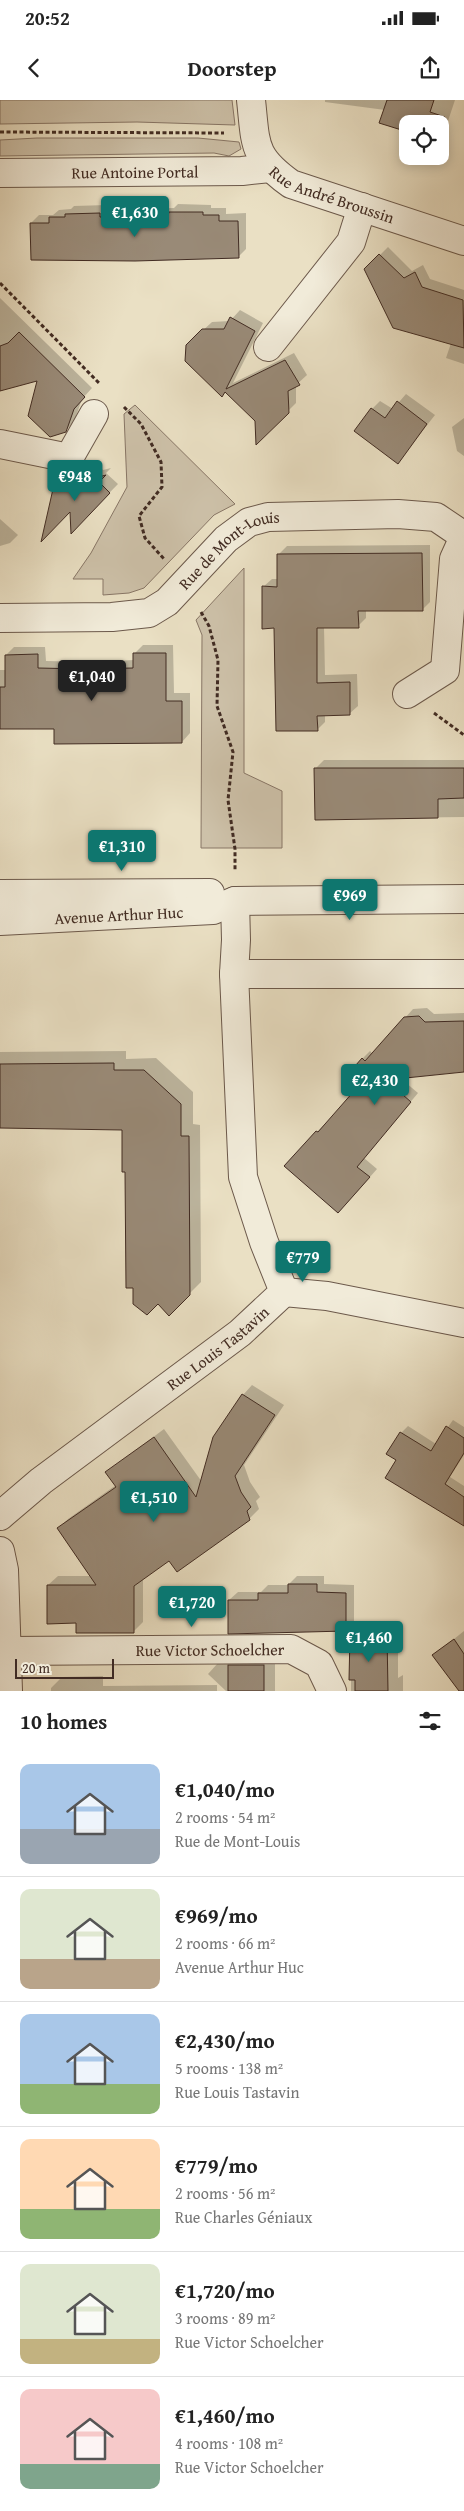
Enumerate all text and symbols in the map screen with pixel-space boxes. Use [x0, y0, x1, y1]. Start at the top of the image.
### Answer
text: 20:52 [25, 4, 70, 32]
text: Doorstep [188, 52, 276, 84]
icon: back [20, 54, 48, 82]
icon: share [416, 54, 444, 82]
map controls [399, 115, 449, 165]
button: locate [399, 115, 449, 165]
street label: Rue Antoine Portal [71, 159, 199, 184]
street label: Rue André Broussin [264, 160, 397, 229]
pin: €1,630 [94, 196, 176, 238]
text: €1,630 [112, 200, 158, 224]
pin: €948 [45, 460, 105, 502]
text: €948 [58, 464, 92, 488]
street label: Rue de Mont-Louis [173, 505, 280, 595]
pin: €1,040 [51, 660, 133, 702]
text: €1,040 [69, 664, 115, 688]
pin: €1,310 [81, 830, 163, 872]
text: €1,310 [99, 834, 145, 858]
pin: €969 [320, 878, 380, 921]
text: €969 [333, 883, 367, 907]
street label: Avenue Arthur Huc [54, 900, 184, 930]
pin: €2,430 [334, 1064, 416, 1106]
text: €2,430 [352, 1068, 398, 1092]
pin: €779 [273, 1240, 333, 1283]
text: €779 [286, 1245, 320, 1269]
street label: Rue Louis Tastavin [161, 1300, 274, 1396]
pin: €1,510 [113, 1480, 195, 1523]
text: €1,510 [131, 1485, 177, 1509]
pin: €1,720 [151, 1586, 233, 1628]
text: €1,720 [169, 1590, 215, 1614]
pin: €1,460 [328, 1620, 410, 1663]
text: €1,460 [346, 1625, 392, 1649]
street label: Rue Victor Schoelcher [136, 1637, 285, 1662]
scale bar [15, 1656, 114, 1679]
text: 20 m [22, 1658, 50, 1678]
text: 10 homes [20, 1706, 107, 1737]
icon: filters [416, 1707, 444, 1735]
text: €1,040/mo [175, 1774, 275, 1805]
icon: home [60, 1784, 120, 1844]
text: 2 rooms · 54 m² [175, 1805, 275, 1829]
text: Rue de Mont-Louis [175, 1829, 300, 1853]
text: €969/mo [175, 1900, 258, 1931]
icon: home [60, 1909, 120, 1969]
text: 2 rooms · 66 m² [175, 1931, 275, 1955]
text: Avenue Arthur Huc [175, 1955, 304, 1979]
text: €2,430/mo [175, 2025, 275, 2056]
icon: home [60, 2034, 120, 2094]
text: 5 rooms · 138 m² [175, 2056, 283, 2080]
text: Rue Louis Tastavin [175, 2080, 300, 2104]
text: €779/mo [175, 2150, 258, 2181]
icon: home [60, 2159, 120, 2219]
text: 2 rooms · 56 m² [175, 2181, 275, 2205]
text: Rue Charles Géniaux [175, 2205, 312, 2229]
text: €1,720/mo [175, 2275, 275, 2306]
icon: home [60, 2284, 120, 2344]
text: 3 rooms · 89 m² [175, 2306, 275, 2330]
text: Rue Victor Schoelcher [175, 2330, 324, 2354]
text: €1,460/mo [175, 2400, 275, 2431]
icon: home [60, 2409, 120, 2469]
text: 4 rooms · 108 m² [175, 2431, 283, 2455]
text: Rue Victor Schoelcher [175, 2455, 324, 2479]

